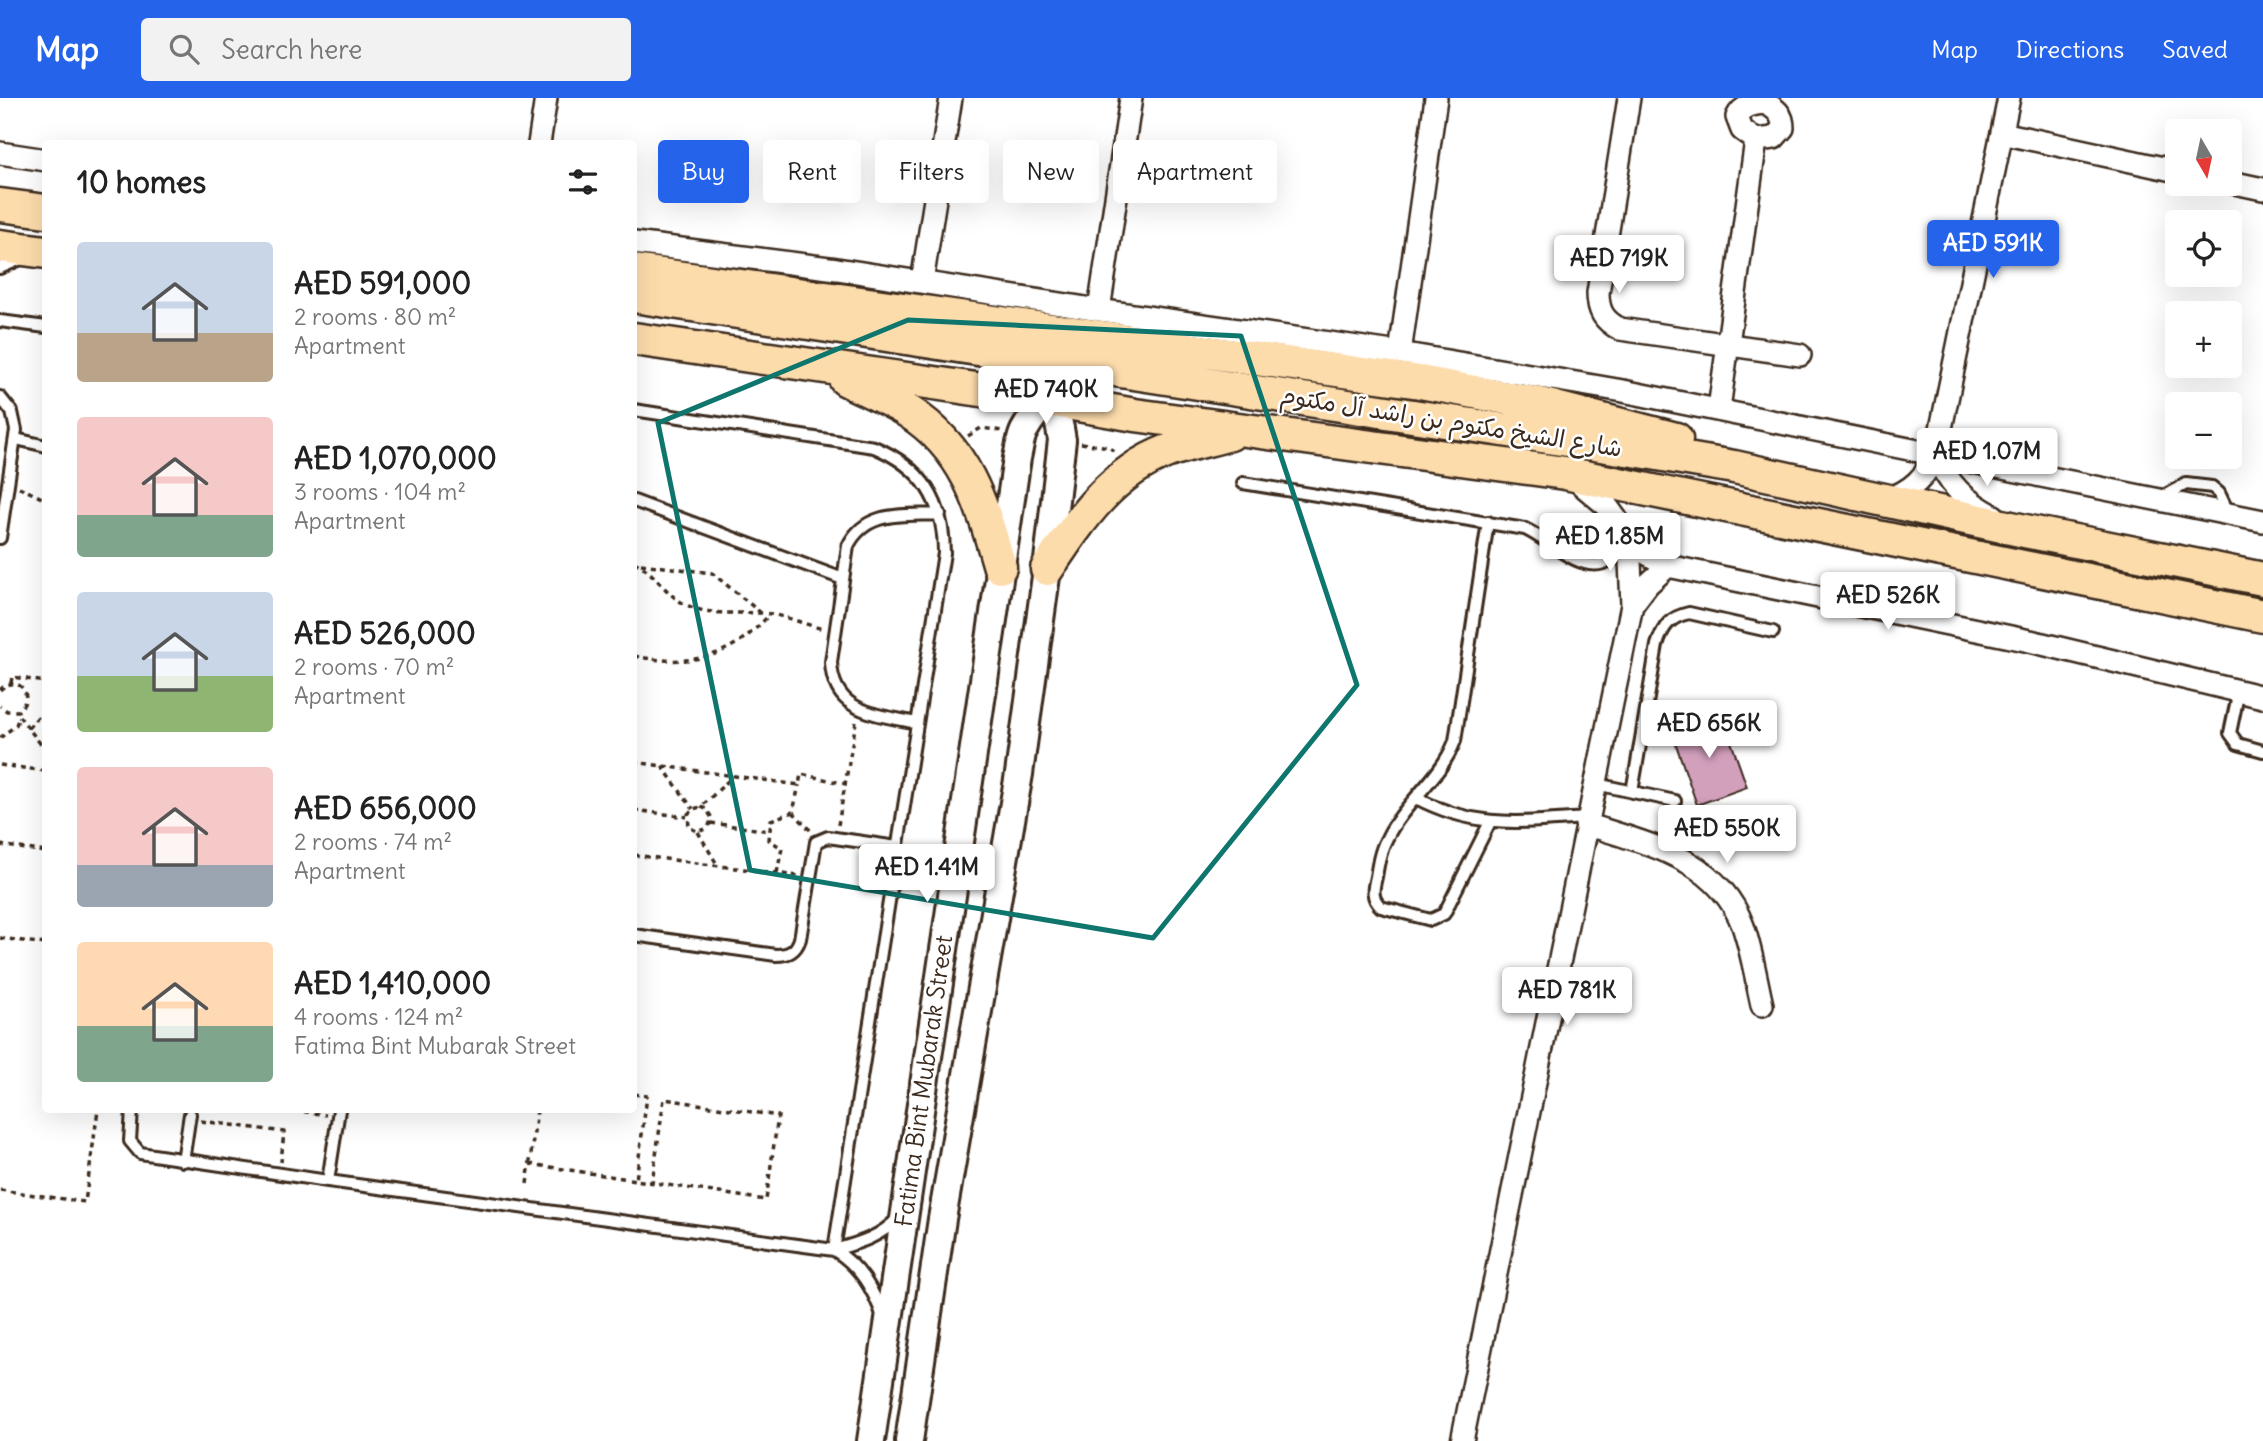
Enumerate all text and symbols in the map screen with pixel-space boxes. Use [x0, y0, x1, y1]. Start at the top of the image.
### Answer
search box [141, 18, 631, 81]
text: Map [35, 28, 99, 70]
icon: search [165, 30, 203, 68]
text: Search here [221, 33, 362, 66]
text: Map [1931, 34, 1978, 64]
text: Directions [2016, 34, 2124, 64]
text: Saved [2162, 34, 2228, 64]
north arrow [2165, 119, 2242, 196]
map controls [2165, 119, 2242, 469]
chip: Buy [658, 140, 749, 203]
chip: Rent [763, 140, 861, 203]
chip: Filters [875, 140, 989, 203]
chip: New [1003, 140, 1099, 203]
chip: Apartment [1113, 140, 1277, 203]
text: 10 homes [77, 163, 206, 201]
icon: filters [564, 163, 602, 201]
button: locate [2165, 210, 2242, 287]
pin: AED 591K [1921, 220, 2065, 280]
text: AED 591K [1943, 228, 2043, 257]
pin: AED 719K [1547, 236, 1691, 295]
text: AED 719K [1570, 243, 1668, 272]
text: AED 591,000 [294, 264, 471, 302]
icon: home [133, 270, 217, 354]
button: + [2165, 301, 2242, 378]
text: 2 rooms · 80 m² [294, 302, 456, 331]
text: Apartment [294, 331, 406, 360]
pin: AED 740K [974, 366, 1118, 426]
text: AED 740K [994, 374, 1098, 403]
street label: شارع الشيخ مكتوم بن راشد آل مكتوم [1277, 379, 1624, 467]
button: − [2165, 392, 2242, 469]
pin: AED 1.07M [1907, 428, 2067, 488]
text: AED 1.07M [1933, 436, 2041, 465]
text: AED 1,070,000 [294, 439, 497, 477]
icon: home [133, 445, 217, 529]
text: 3 rooms · 104 m² [294, 477, 466, 506]
text: Apartment [294, 506, 406, 535]
pin: AED 1.85M [1530, 514, 1690, 573]
text: AED 1.85M [1555, 521, 1665, 550]
pin: AED 526K [1816, 573, 1960, 632]
text: AED 526K [1836, 580, 1940, 609]
text: AED 526,000 [294, 614, 476, 652]
icon: home [133, 620, 217, 704]
text: 2 rooms · 70 m² [294, 652, 454, 681]
text: Apartment [294, 681, 406, 710]
pin: AED 656K [1637, 700, 1781, 760]
text: AED 656K [1657, 708, 1761, 737]
text: AED 656,000 [294, 789, 477, 827]
icon: home [133, 795, 217, 879]
pin: AED 550K [1655, 806, 1799, 865]
text: AED 550K [1674, 813, 1780, 842]
text: 2 rooms · 74 m² [294, 827, 452, 856]
pin: AED 1.41M [847, 844, 1007, 904]
text: AED 1.41M [875, 852, 979, 881]
text: Apartment [294, 856, 406, 885]
street label: Fatima Bint Mubarak Street [888, 933, 958, 1229]
text: AED 1,410,000 [294, 964, 491, 1002]
pin: AED 781K [1495, 968, 1639, 1027]
icon: home [133, 970, 217, 1054]
text: AED 781K [1518, 975, 1616, 1004]
text: 4 rooms · 124 m² [294, 1002, 463, 1031]
text: Fatima Bint Mubarak Street [294, 1031, 576, 1060]

